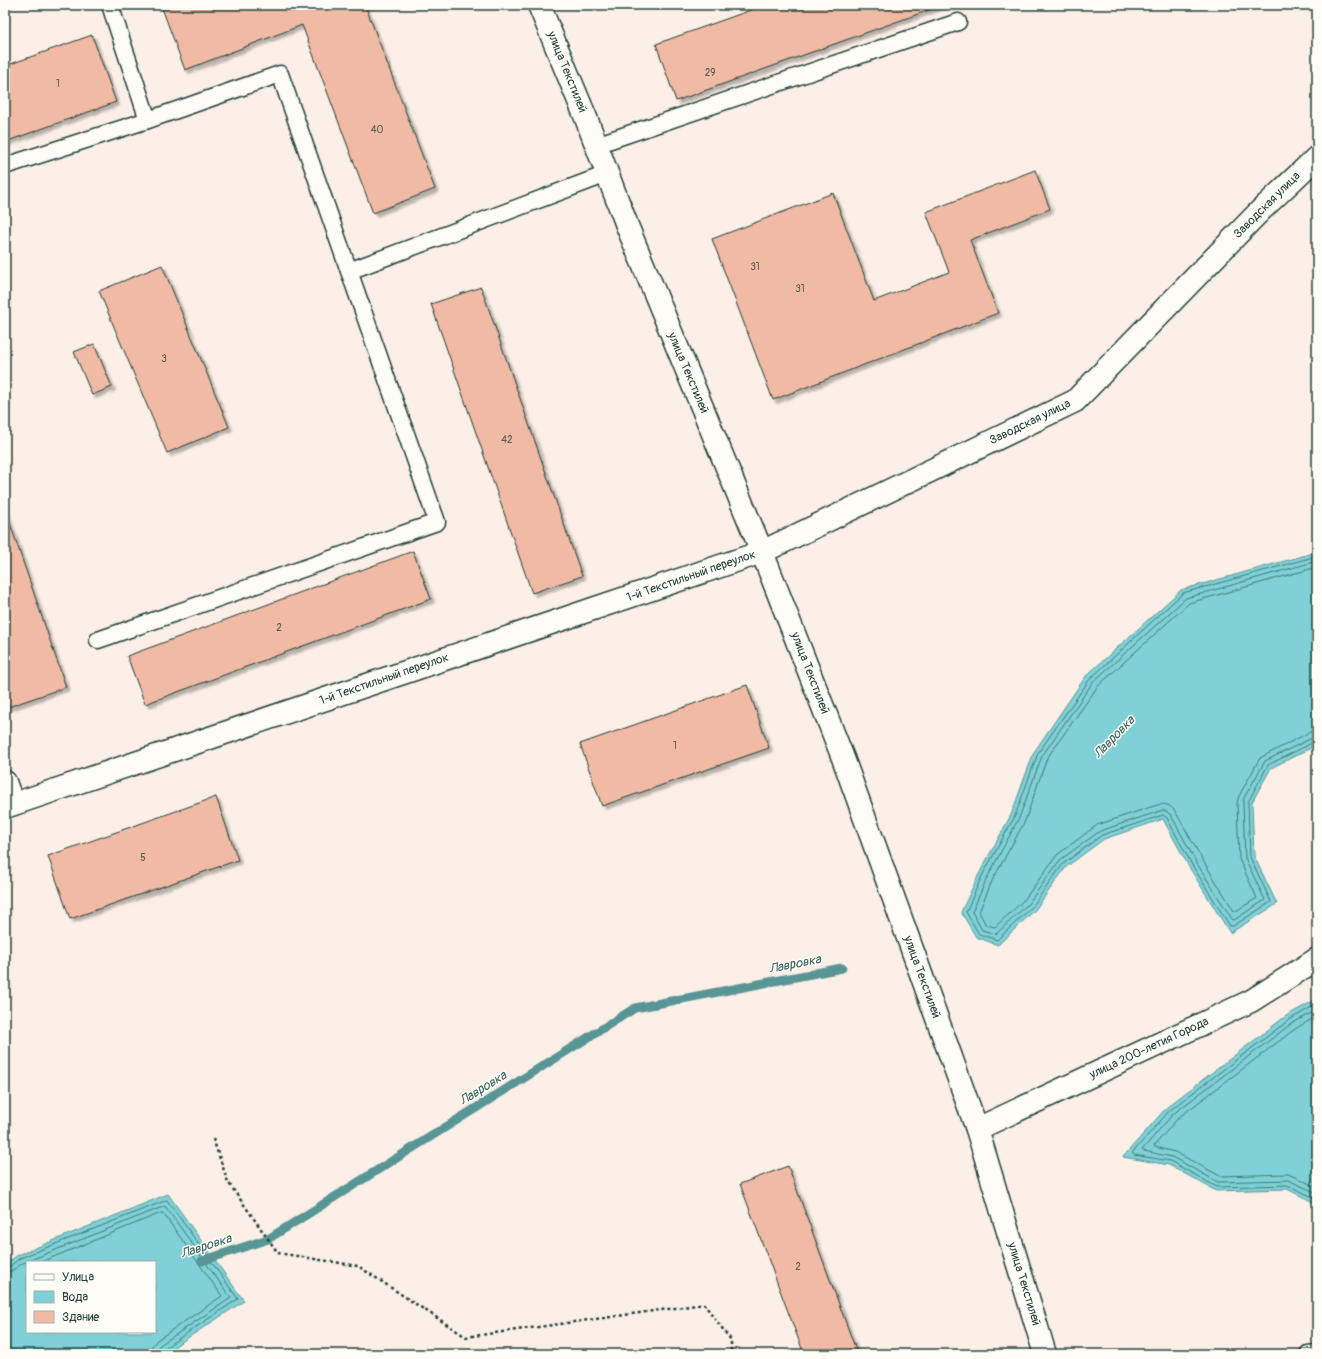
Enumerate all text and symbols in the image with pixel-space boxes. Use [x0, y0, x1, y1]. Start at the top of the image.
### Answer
street label: улица Текстилей [543, 28, 590, 115]
house number: 29 [705, 67, 715, 79]
house number: 1 [56, 78, 60, 90]
house number: 40 [371, 124, 383, 136]
street label: Заводская улица [1230, 168, 1304, 242]
house number: 31 [750, 261, 760, 273]
house number: 31 [795, 283, 805, 295]
street label: улица Текстилей [664, 329, 712, 416]
house number: 3 [161, 353, 167, 365]
street label: Заводская улица [987, 396, 1073, 448]
house number: 42 [501, 434, 513, 446]
street label: 1-й Текстильный переулок [624, 547, 758, 605]
house number: 2 [276, 622, 282, 634]
street label: улица Текстилей [787, 629, 833, 716]
street label: 1-й Текстильный переулок [317, 650, 451, 708]
water label: Лавровка [1090, 712, 1139, 761]
house number: 1 [673, 740, 677, 752]
house number: 5 [140, 852, 146, 864]
street label: улица Текстилей [900, 933, 944, 1020]
water label: Лавровка [768, 951, 823, 977]
street label: улица 200-летия Города [1086, 1014, 1211, 1083]
water label: Лавровка [456, 1067, 510, 1109]
water label: Лавровка [179, 1230, 234, 1262]
street label: улица Текстилей [1004, 1240, 1044, 1328]
legend [26, 1261, 156, 1333]
house number: 2 [795, 1261, 801, 1273]
text: Улица [62, 1270, 94, 1285]
text: Вода [62, 1290, 88, 1305]
text: Здание [62, 1310, 99, 1325]

